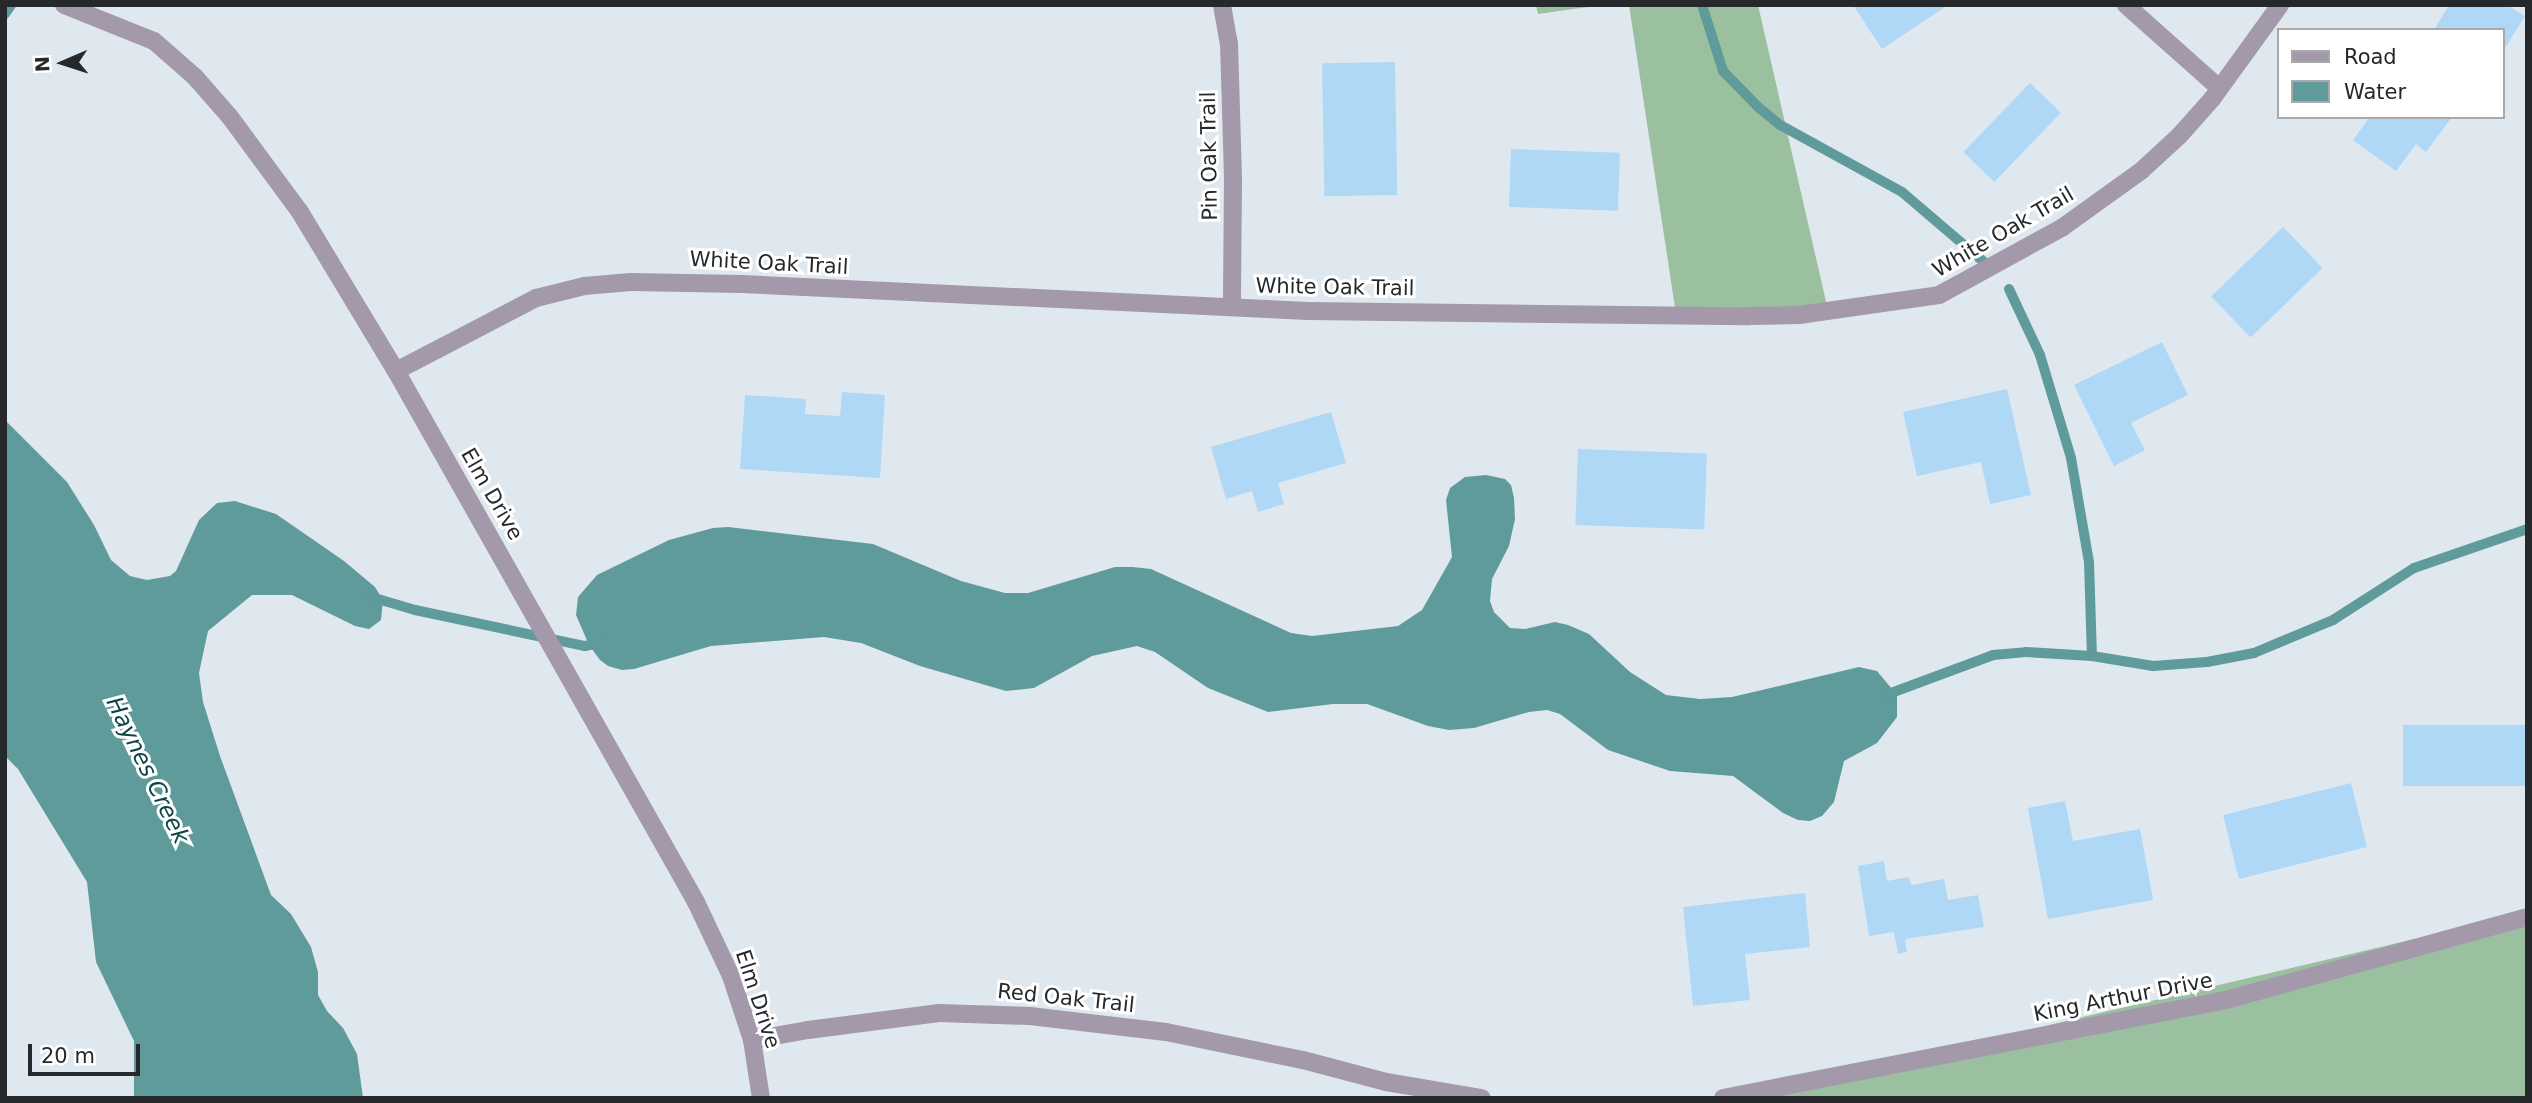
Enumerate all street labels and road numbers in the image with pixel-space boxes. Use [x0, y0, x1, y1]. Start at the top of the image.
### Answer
street label: Pin Oak Trail [1195, 91, 1223, 221]
street label: White Oak Trail [1928, 181, 2078, 283]
street label: White Oak Trail [689, 246, 849, 280]
street label: White Oak Trail [1255, 273, 1415, 301]
street label: Elm Drive [456, 443, 528, 545]
street label: Elm Drive [730, 946, 786, 1052]
street label: King Arthur Drive [2031, 967, 2215, 1027]
street label: Red Oak Trail [996, 978, 1136, 1018]

